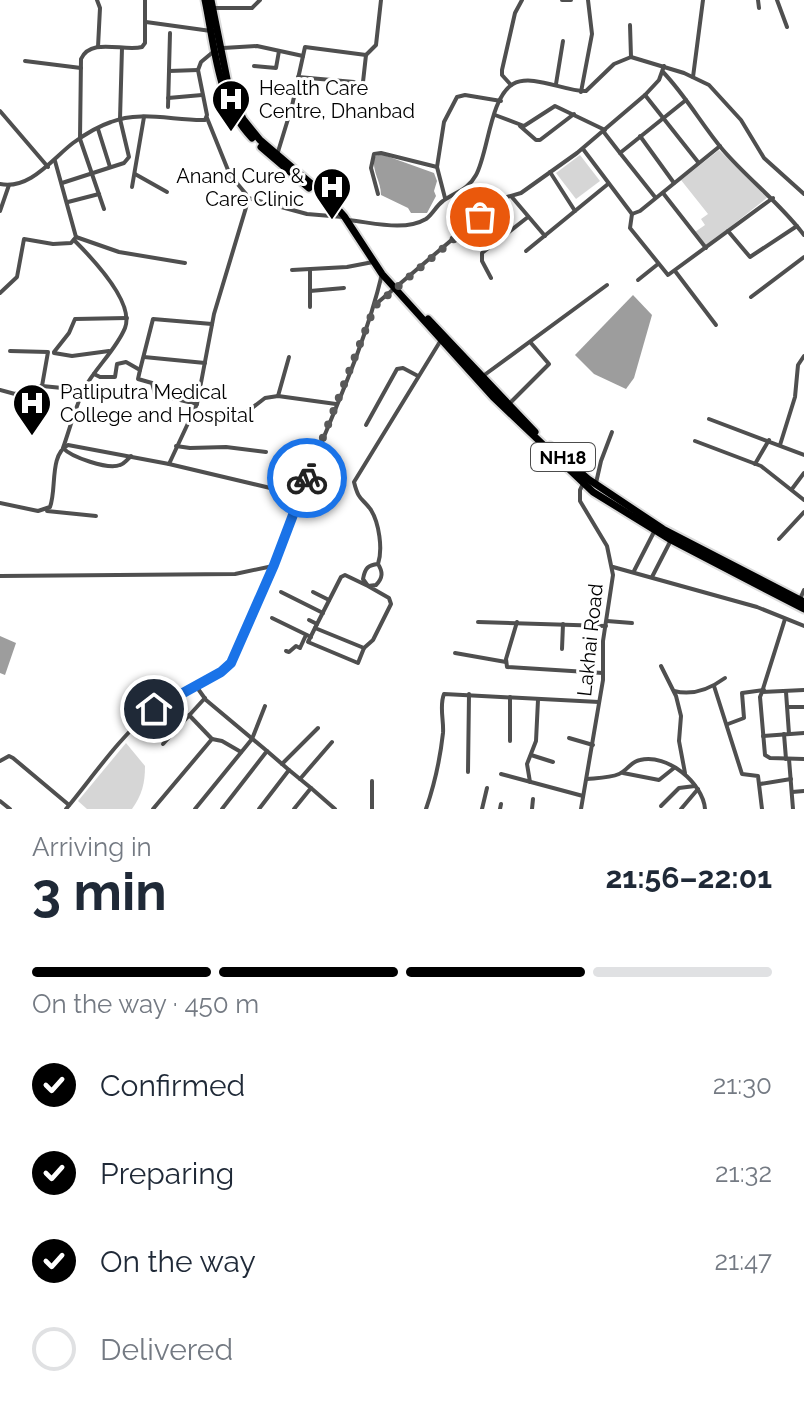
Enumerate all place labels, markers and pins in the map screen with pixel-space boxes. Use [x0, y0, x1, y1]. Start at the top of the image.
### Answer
place label: Health Care Centre, Dhanbad [259, 76, 415, 123]
hospital icon: Health Care Centre, Dhanbad [210, 78, 252, 133]
place label: Anand Cure & Care Clinic [176, 164, 305, 211]
hospital icon: Anand Cure & Care Clinic [311, 166, 353, 221]
pin [446, 183, 514, 251]
place label: Patliputra Medical College and Hospital [60, 380, 254, 427]
hospital icon: Patliputra Medical College and Hospital [11, 382, 53, 437]
pin [120, 675, 188, 743]

